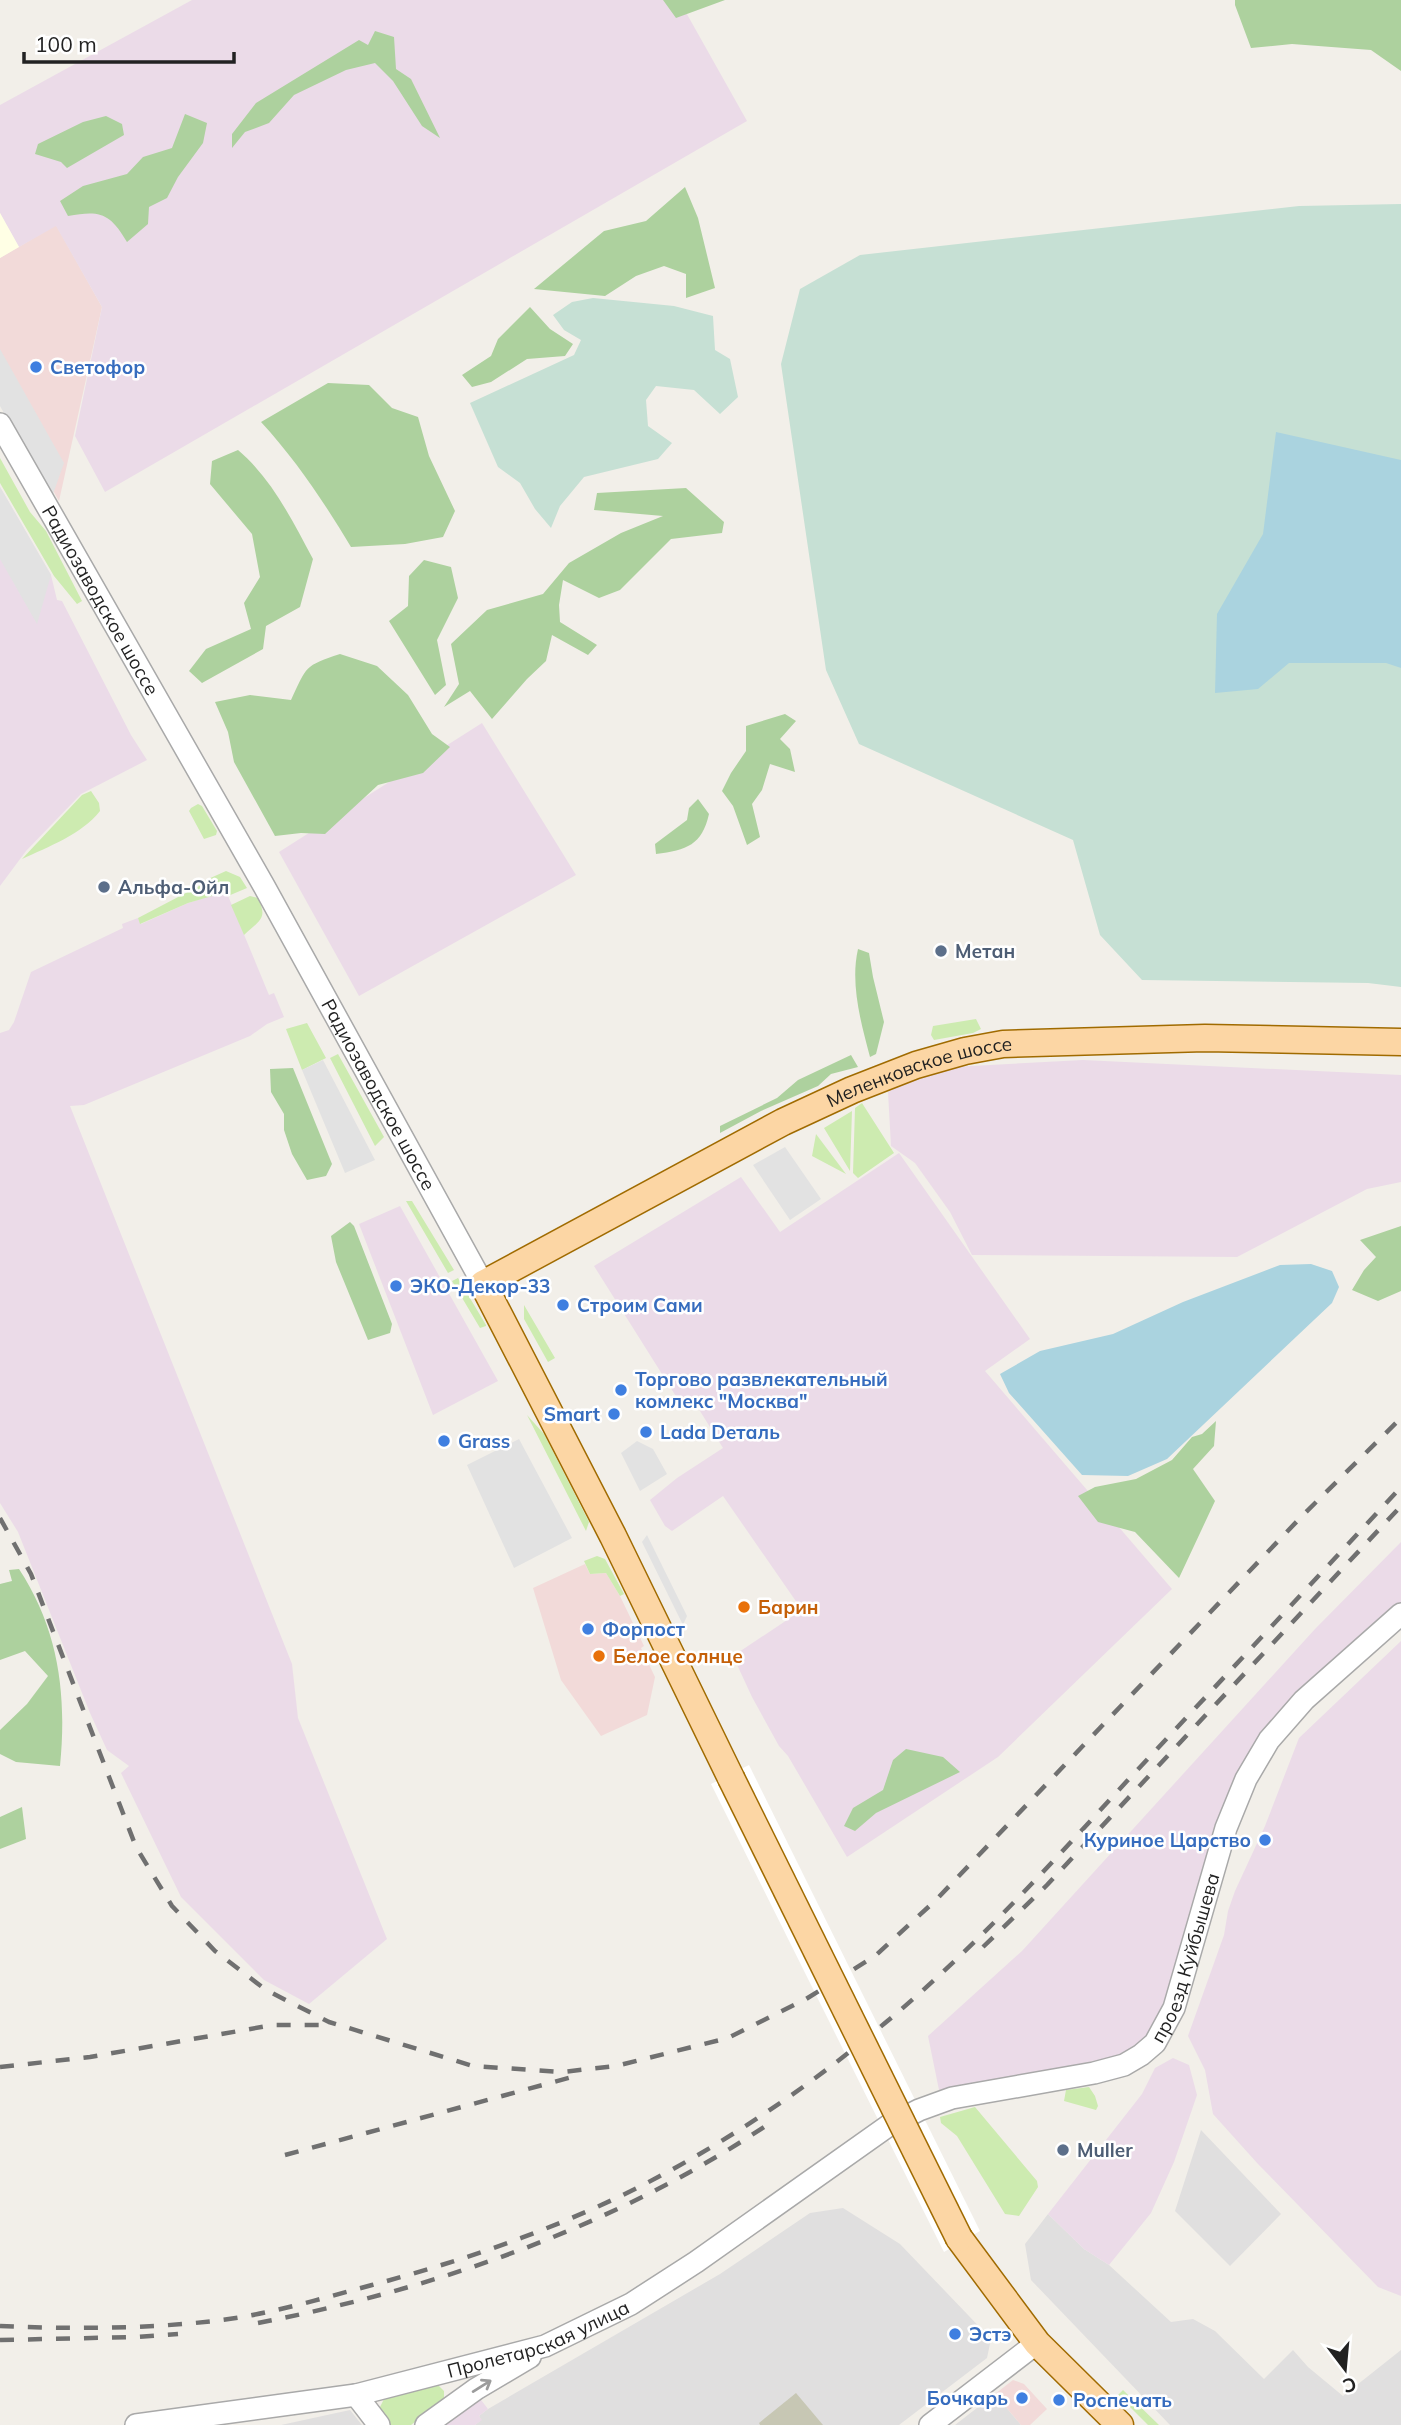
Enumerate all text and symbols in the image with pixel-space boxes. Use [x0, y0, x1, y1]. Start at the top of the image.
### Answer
scale bar [24, 21, 234, 65]
text: 100 m [35, 31, 97, 57]
place label: Светофор [50, 355, 145, 379]
marker: Светофор [28, 359, 44, 375]
street label: Радиозаводское шоссе [37, 501, 164, 699]
place label: Альфа-Ойл [118, 875, 229, 899]
marker: Альфа-Ойл [96, 879, 112, 895]
place label: Метан [955, 939, 1015, 963]
marker: Метан [933, 943, 949, 959]
street label: Радиозаводское шоссе [316, 995, 441, 1194]
street label: Меленковское шоссе [822, 1032, 1013, 1112]
place label: ЭКО-Декор-33 [410, 1274, 551, 1298]
marker: ЭКО-Декор-33 [388, 1278, 404, 1294]
place label: Строим Сами [577, 1293, 703, 1317]
marker: Строим Сами [555, 1297, 571, 1313]
place label: Торгово развлекательный комлекс "Москва" [635, 1367, 888, 1413]
marker: Торгово развлекательный комлекс "Москва" [613, 1382, 629, 1398]
place label: Smart [544, 1402, 600, 1426]
marker: Smart [606, 1406, 622, 1422]
place label: Lada Dеталь [660, 1420, 780, 1444]
marker: Lada Dеталь [638, 1424, 654, 1440]
place label: Grass [458, 1429, 510, 1453]
marker: Grass [436, 1433, 452, 1449]
place label: Барин [758, 1595, 819, 1619]
marker: Барин [736, 1599, 752, 1615]
place label: Форпост [602, 1617, 686, 1641]
marker: Форпост [580, 1621, 596, 1637]
place label: Белое солнце [613, 1644, 743, 1668]
marker: Белое солнце [591, 1648, 607, 1664]
place label: Куриное Царство [1084, 1828, 1251, 1852]
marker: Куриное Царство [1257, 1832, 1273, 1848]
street label: проезд Куйбышева [1145, 1870, 1224, 2047]
place label: Muller [1077, 2138, 1133, 2162]
marker: Muller [1055, 2142, 1071, 2158]
street label: Пролетарская улица [445, 2295, 633, 2383]
place label: Эстэ [969, 2322, 1012, 2346]
marker: Эстэ [947, 2326, 963, 2342]
north arrow [1310, 2334, 1380, 2404]
text: С [1340, 2372, 1359, 2399]
one-way arrow [472, 2378, 491, 2393]
place label: Бочкарь [927, 2386, 1008, 2410]
place label: Роспечать [1073, 2388, 1172, 2412]
marker: Бочкарь [1014, 2390, 1030, 2406]
marker: Роспечать [1051, 2392, 1067, 2408]

